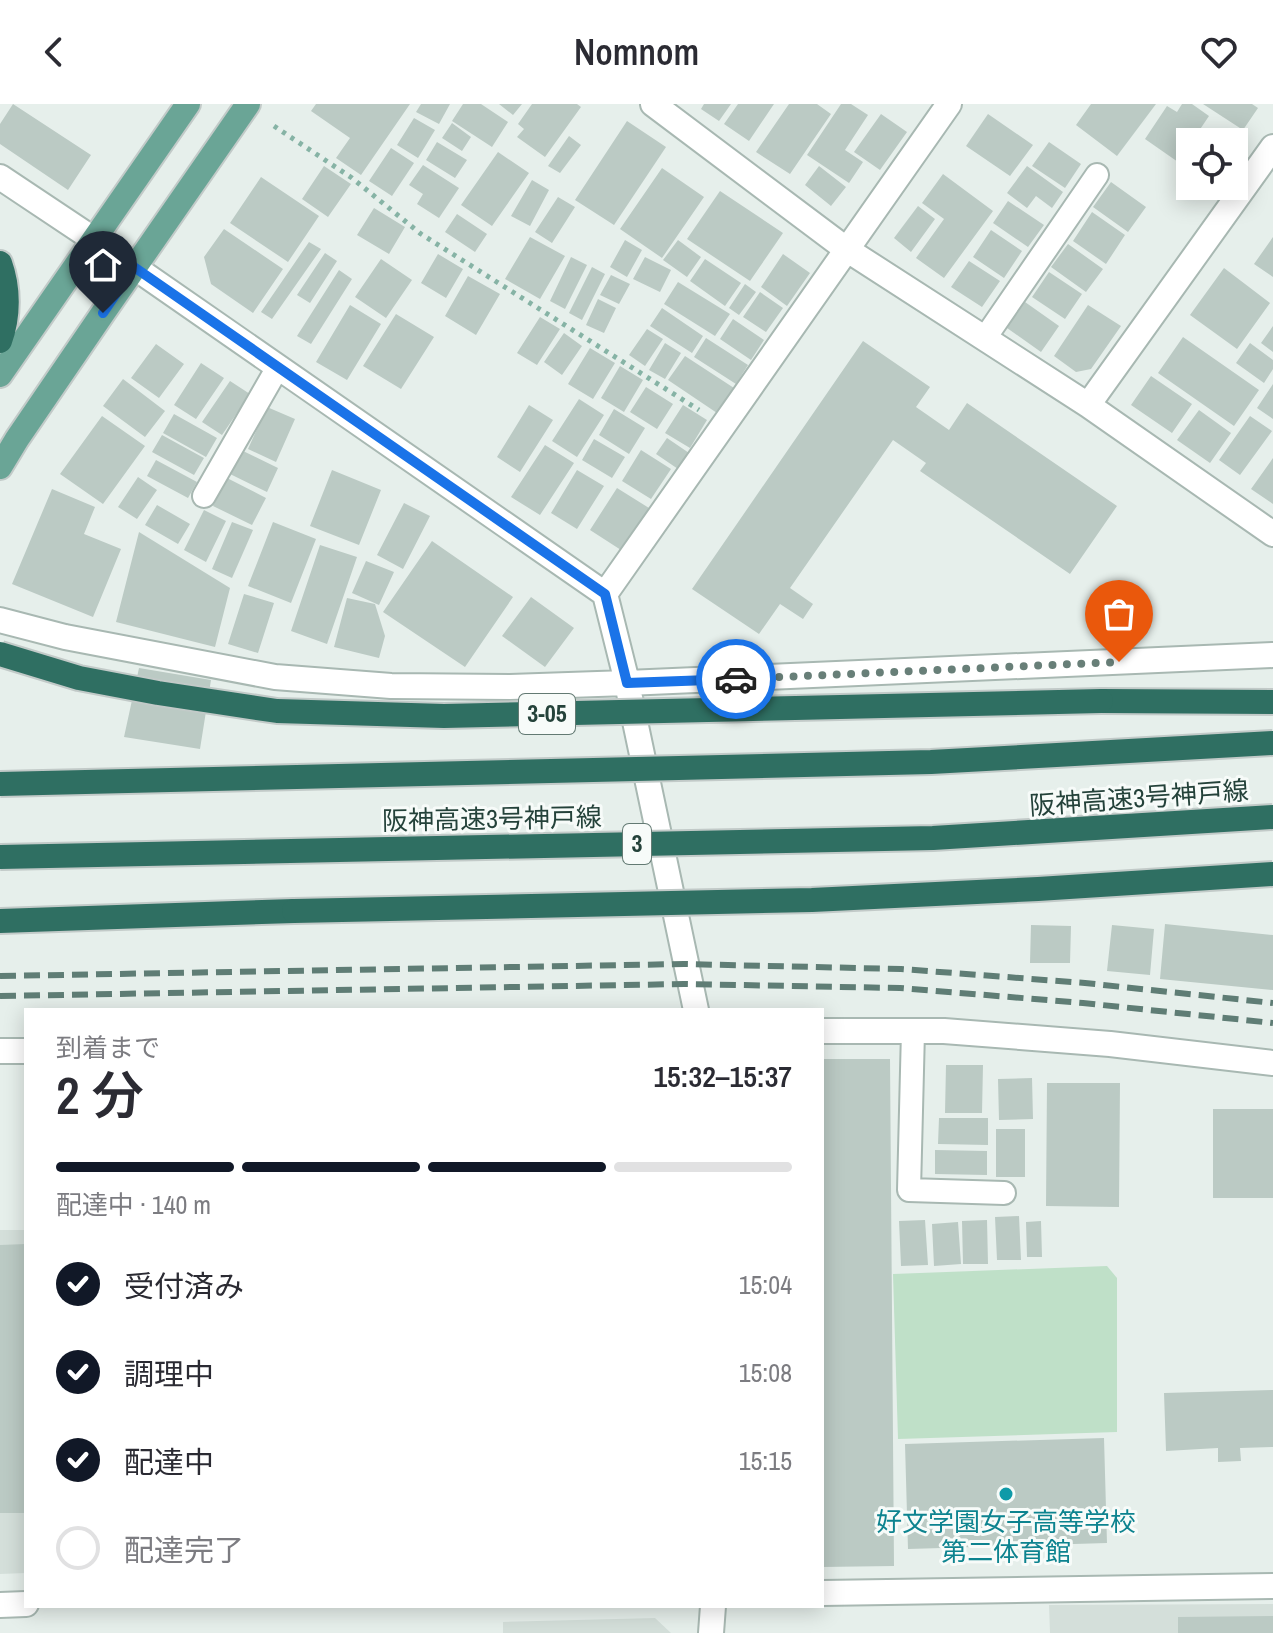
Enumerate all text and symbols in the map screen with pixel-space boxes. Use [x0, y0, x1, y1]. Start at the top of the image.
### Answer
text: Nomnom [574, 28, 699, 76]
icon: back [32, 30, 76, 74]
icon: heart [1197, 30, 1241, 74]
map controls [1176, 128, 1248, 200]
button: locate [1176, 128, 1248, 200]
pin [69, 231, 137, 313]
icon: home [81, 243, 125, 287]
pin [1085, 580, 1153, 662]
icon: bag [1097, 592, 1141, 636]
courier [696, 639, 776, 719]
icon: car [714, 657, 758, 701]
road number: 3-05 [519, 694, 575, 734]
street label: 阪神高速3号神戸線 [1028, 772, 1250, 823]
street label: 阪神高速3号神戸線 [382, 799, 602, 838]
road number: 3 [623, 824, 651, 864]
text: 到着まで [56, 1030, 160, 1065]
text: 15:32–15:37 [653, 1056, 792, 1096]
text: 2 分 [56, 1060, 144, 1130]
text: 配達中 · 140 m [56, 1187, 211, 1222]
icon: check [56, 1262, 100, 1306]
text: 受付済み [124, 1266, 244, 1306]
text: 15:04 [739, 1267, 792, 1302]
icon: check [56, 1350, 100, 1394]
text: 調理中 [124, 1354, 214, 1394]
text: 15:08 [739, 1355, 792, 1390]
icon: check [56, 1438, 100, 1482]
text: 配達中 [124, 1442, 214, 1482]
text: 15:15 [739, 1443, 792, 1478]
marker: 好文学園女子高等学校 第二体育館 [997, 1485, 1015, 1503]
place label: 好文学園女子高等学校 第二体育館 [876, 1504, 1136, 1569]
text: 配達完了 [124, 1530, 244, 1570]

